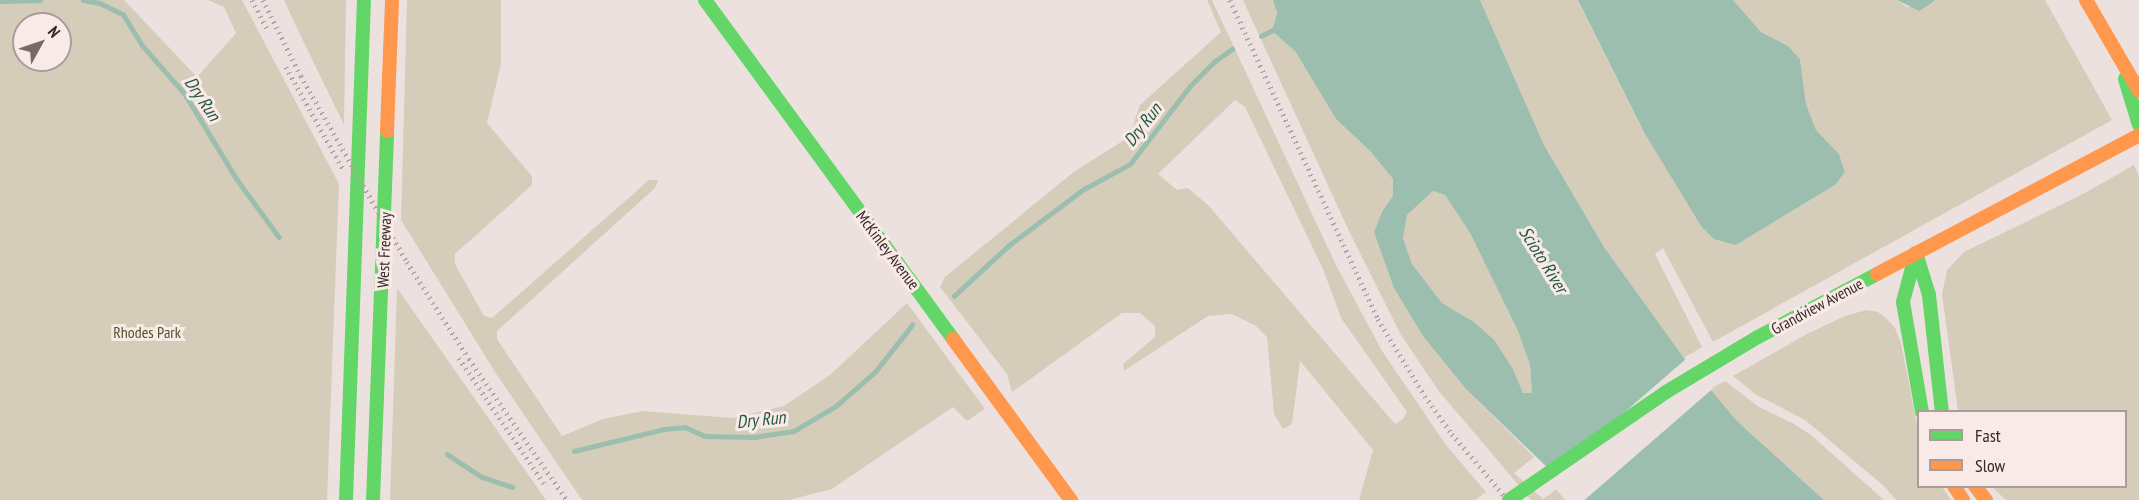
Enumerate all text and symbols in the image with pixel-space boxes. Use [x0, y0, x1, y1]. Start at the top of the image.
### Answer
north arrow [12, 12, 72, 72]
text: N [44, 22, 65, 41]
water label: Dry Run [179, 73, 225, 125]
water label: Dry Run [1119, 99, 1167, 151]
street label: McKinley Avenue [852, 207, 924, 293]
street label: West Freeway [373, 212, 395, 288]
water label: Scioto River [1514, 223, 1572, 297]
street label: Grandview Avenue [1767, 274, 1867, 338]
park label: Rhodes Park [113, 322, 181, 342]
water label: Dry Run [735, 407, 787, 433]
legend [1917, 410, 2127, 488]
text: Fast [1975, 424, 2001, 447]
text: Slow [1975, 454, 2005, 477]

